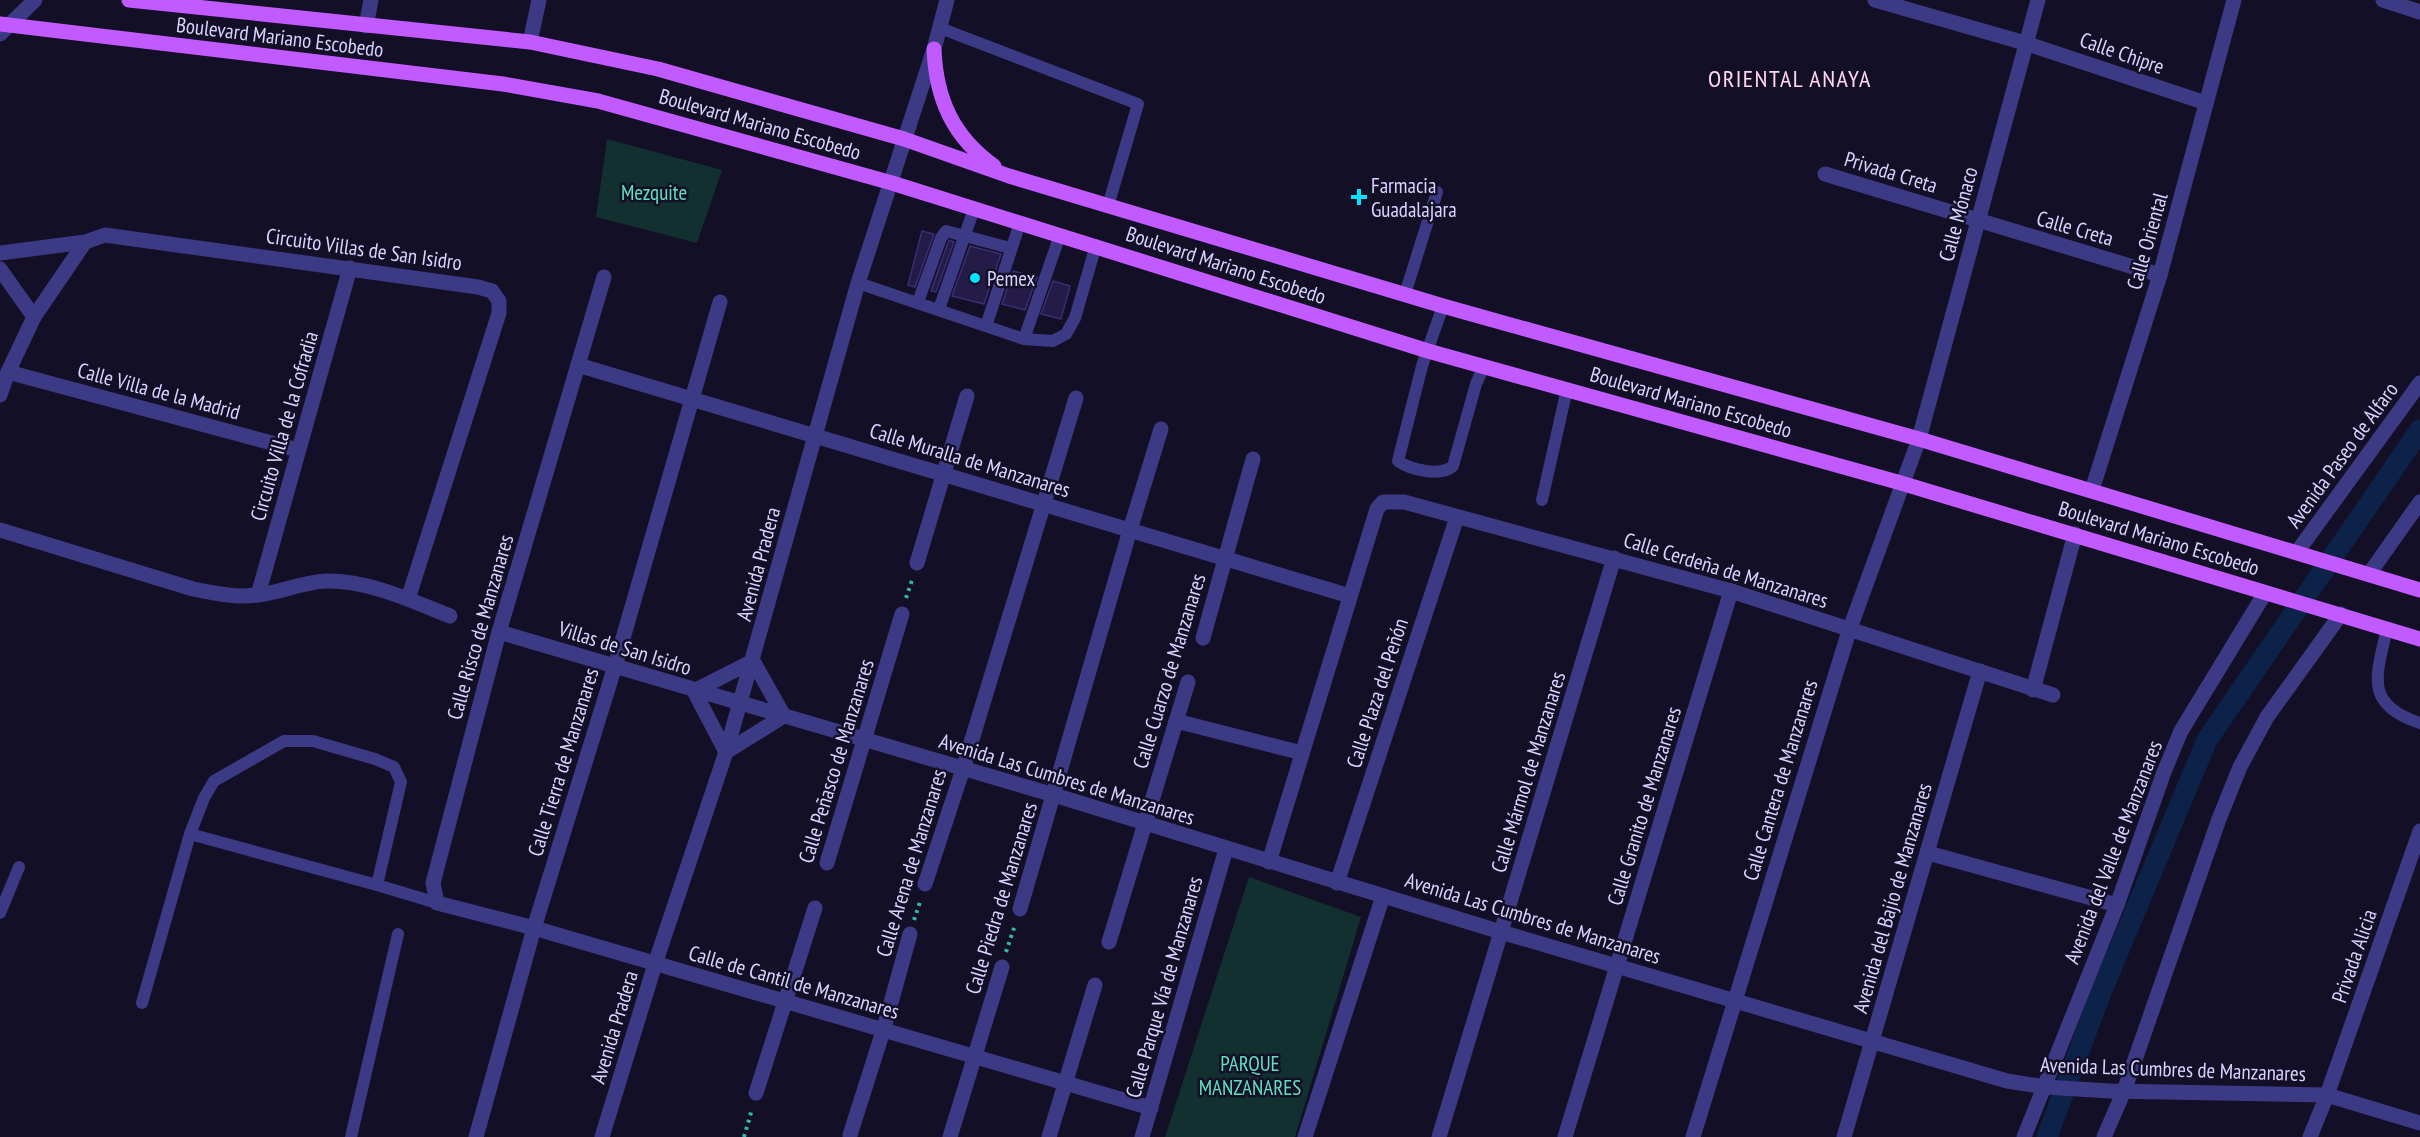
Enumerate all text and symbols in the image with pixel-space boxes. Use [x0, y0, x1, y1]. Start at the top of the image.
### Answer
street label: Boulevard Mariano Escobedo [175, 11, 385, 63]
street label: Calle Chipre [2076, 26, 2168, 80]
district label: ORIENTAL ANAYA [1708, 63, 1872, 94]
street label: Boulevard Mariano Escobedo [656, 82, 864, 166]
street label: Privada Creta [1841, 145, 1941, 199]
street label: Calle Mónaco [1932, 164, 1984, 264]
place label: Farmacia Guadalajara [1371, 172, 1457, 223]
park label: Mezquite [621, 179, 687, 206]
street label: Calle Oriental [2120, 189, 2174, 293]
marker: Farmacia Guadalajara [1352, 190, 1366, 204]
street label: Calle Creta [2033, 204, 2117, 252]
street label: Boulevard Mariano Escobedo [1123, 220, 1329, 310]
street label: Circuito Villas de San Isidro [264, 222, 464, 276]
place label: Pemex [987, 265, 1036, 292]
marker: Pemex [968, 271, 982, 285]
street label: Circuito Villa de la Cofradia [244, 328, 324, 524]
street label: Calle Villa de la Madrid [75, 356, 243, 426]
street label: Boulevard Mariano Escobedo [1587, 360, 1795, 444]
street label: Avenida Paseo de Alfaro [2280, 377, 2404, 533]
street label: Calle Muralla de Manzanares [866, 417, 1074, 503]
street label: Boulevard Mariano Escobedo [2055, 495, 2263, 581]
street label: Avenida Pradera [730, 504, 786, 624]
street label: Calle Cerdeña de Manzanares [1621, 526, 1831, 614]
street label: Calle Risco de Manzanares [441, 531, 519, 723]
street label: Calle Cuarzo de Manzanares [1126, 570, 1212, 772]
street label: Villas de San Isidro [554, 615, 695, 681]
street label: Calle Plaza del Peñón [1340, 615, 1414, 771]
street label: Calle Peñasco de Manzanares [792, 656, 880, 866]
street label: Calle Tierra de Manzanares [522, 665, 604, 859]
street label: Calle Mármol de Manzanares [1485, 668, 1571, 876]
street label: Calle Cantera de Manzanares [1737, 676, 1823, 884]
street label: Calle Granito de Manzanares [1601, 703, 1687, 909]
street label: Avenida Las Cumbres de Manzanares [936, 727, 1198, 831]
street label: Avenida del Valle de Manzanares [2058, 737, 2168, 967]
street label: Calle Arena de Manzanares [870, 766, 952, 960]
street label: Avenida del Bajío de Manzanares [1846, 780, 1938, 1016]
street label: Calle Piedra de Manzanares [959, 799, 1043, 997]
street label: Avenida Las Cumbres de Manzanares [1402, 866, 1664, 970]
street label: Calle Parque Vía de Manzanares [1119, 873, 1209, 1101]
street label: Privada Alicia [2325, 906, 2383, 1006]
street label: Calle de Cantil de Manzanares [686, 939, 902, 1025]
street label: Avenida Pradera [584, 967, 644, 1087]
park label: PARQUE MANZANARES [1199, 1050, 1301, 1101]
street label: Avenida Las Cumbres de Manzanares [2040, 1051, 2306, 1087]

